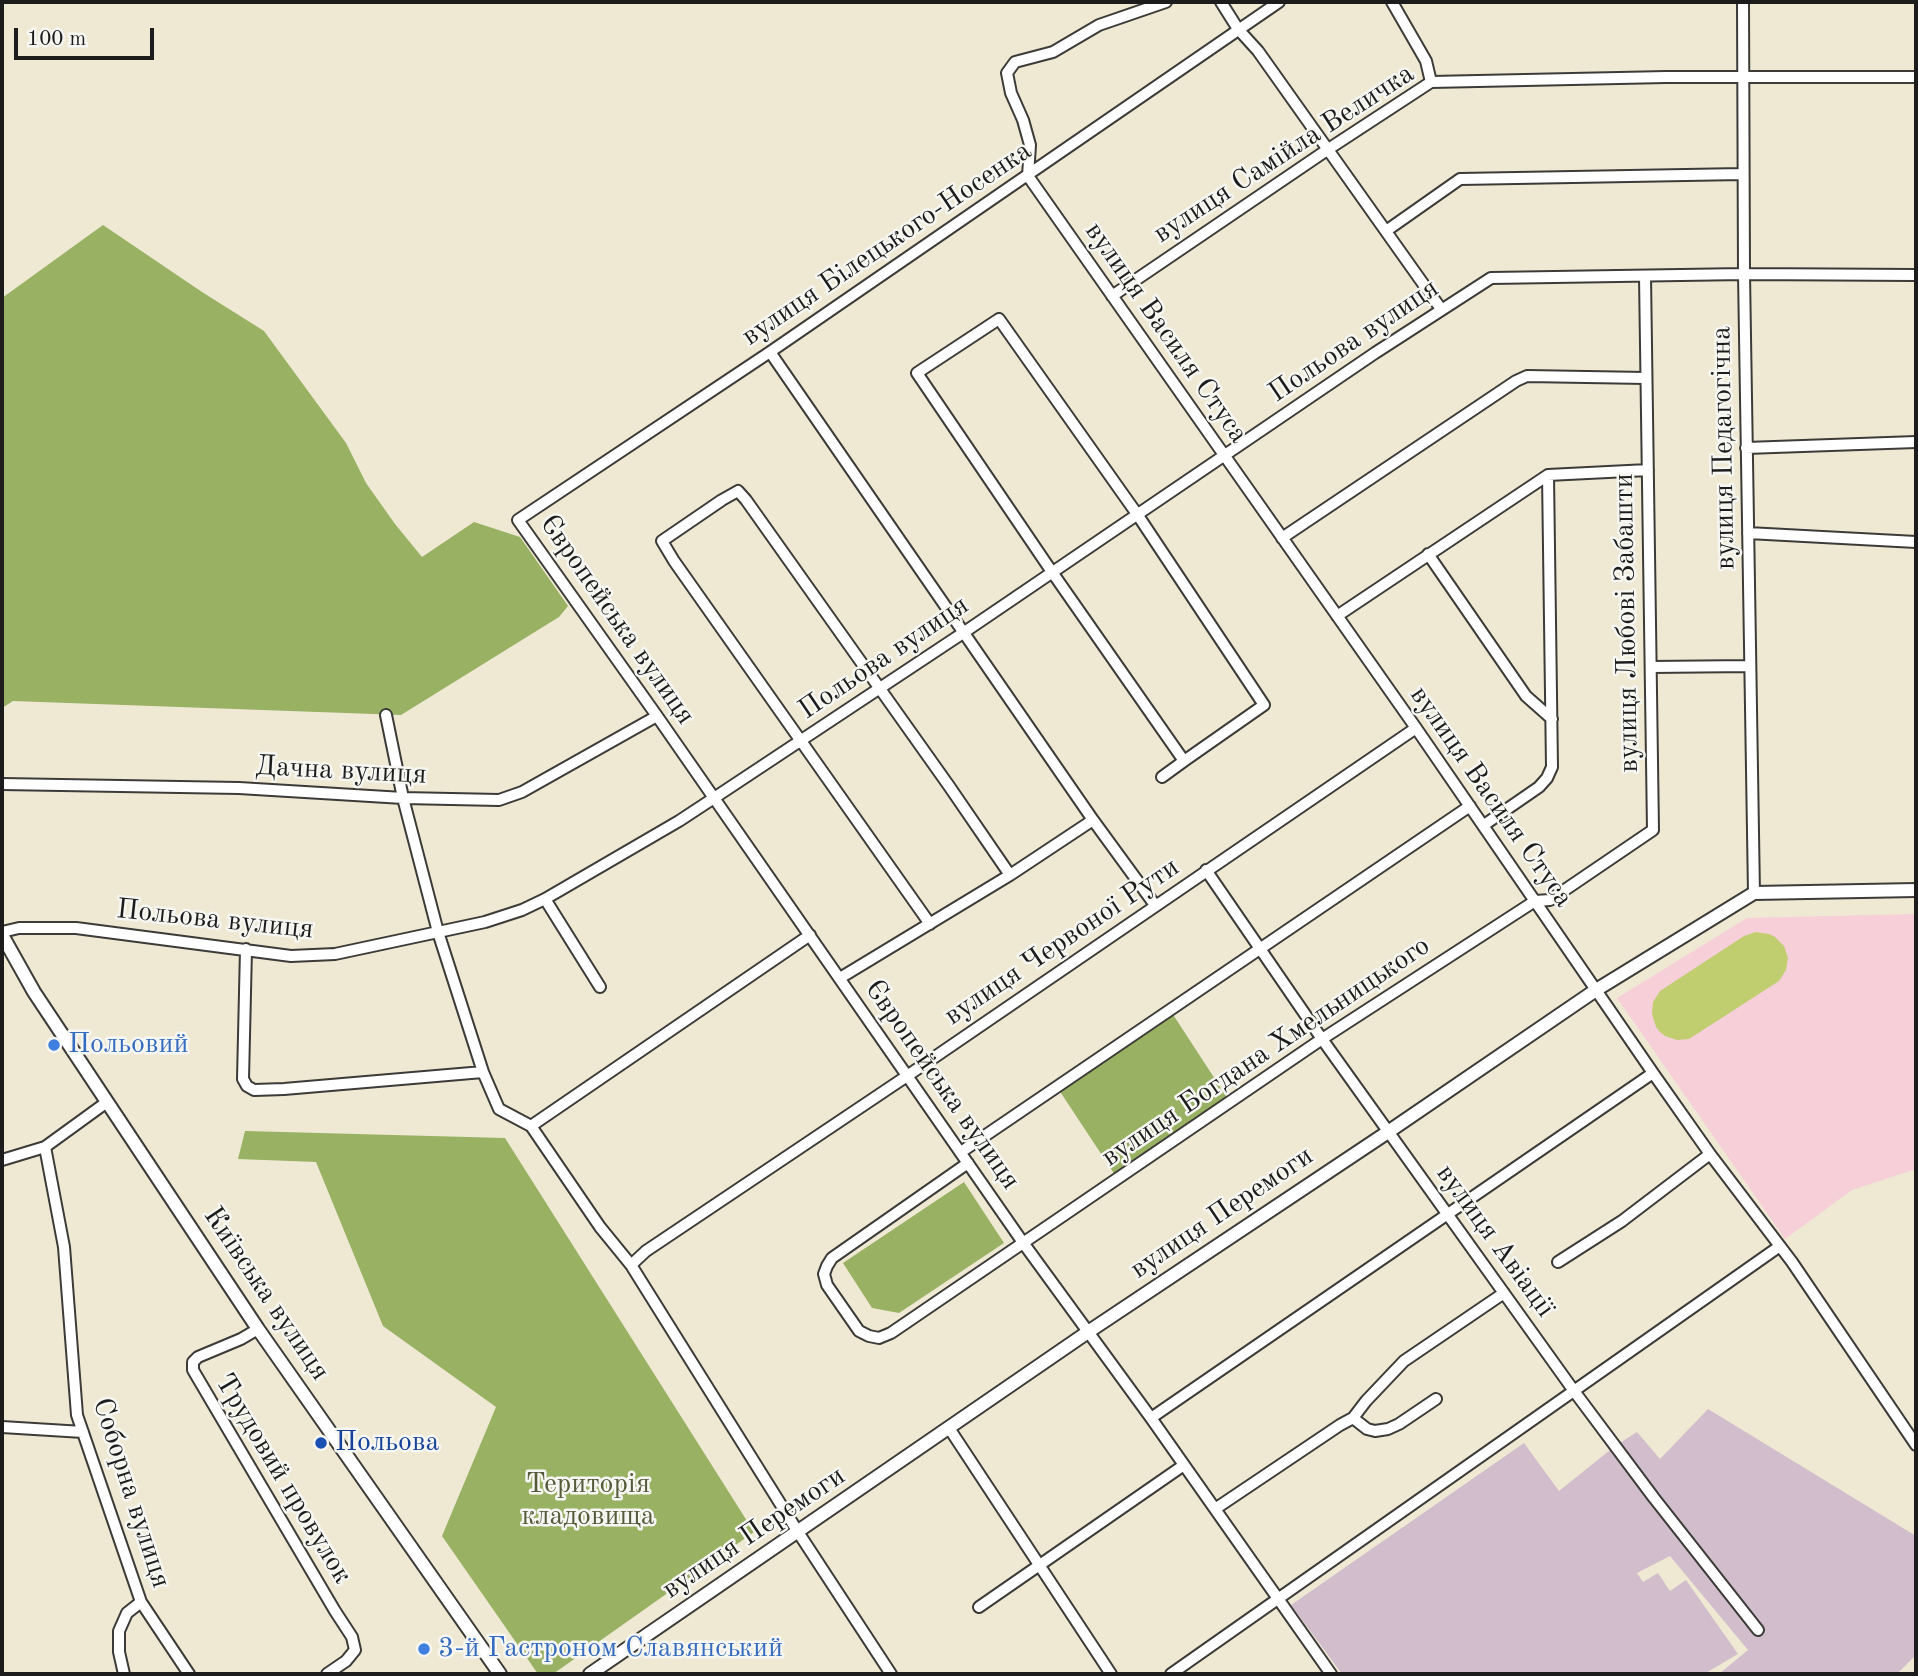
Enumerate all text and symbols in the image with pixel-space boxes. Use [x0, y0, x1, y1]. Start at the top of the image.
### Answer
scale bar [18, 14, 158, 58]
text: 100 m [27, 29, 86, 50]
street label: вулиця Самійла Величка [1147, 57, 1421, 251]
street label: вулиця Білецького-Носенка [736, 134, 1038, 354]
street label: вулиця Василя Стуса [1077, 216, 1255, 450]
street label: Польова вулиця [1263, 272, 1445, 410]
street label: вулиця Педагогічна [1705, 326, 1743, 570]
street label: вулиця Любові Забашти [1608, 473, 1646, 773]
street label: Європейська вулиця [532, 509, 702, 731]
street label: Польова вулиця [793, 589, 975, 727]
street label: вулиця Василя Стуса [1402, 680, 1580, 914]
street label: Дачна вулиця [255, 750, 427, 792]
street label: вулиця Червоної Рути [938, 851, 1186, 1033]
street label: Польова вулиця [115, 893, 315, 947]
street label: вулиця Богдана Хмельницького [1095, 929, 1437, 1175]
street label: Європейська вулиця [857, 974, 1027, 1196]
place label: Польовий [68, 1028, 189, 1062]
marker: Польовий [46, 1037, 62, 1053]
street label: вулиця Перемоги [1124, 1139, 1320, 1287]
street label: вулиця Авіації [1428, 1158, 1562, 1324]
street label: Київська вулиця [196, 1201, 336, 1387]
street label: Трудовий провулок [207, 1368, 359, 1590]
street label: Соборна вулиця [84, 1394, 178, 1592]
place label: Польова [335, 1426, 439, 1460]
marker: Польова [313, 1435, 329, 1451]
street label: вулиця Перемоги [656, 1459, 852, 1607]
park label: Територія кладовища [521, 1468, 655, 1534]
place label: 3-й Гастроном Славянський [438, 1632, 783, 1666]
marker: 3-й Гастроном Славянський [416, 1641, 432, 1657]

